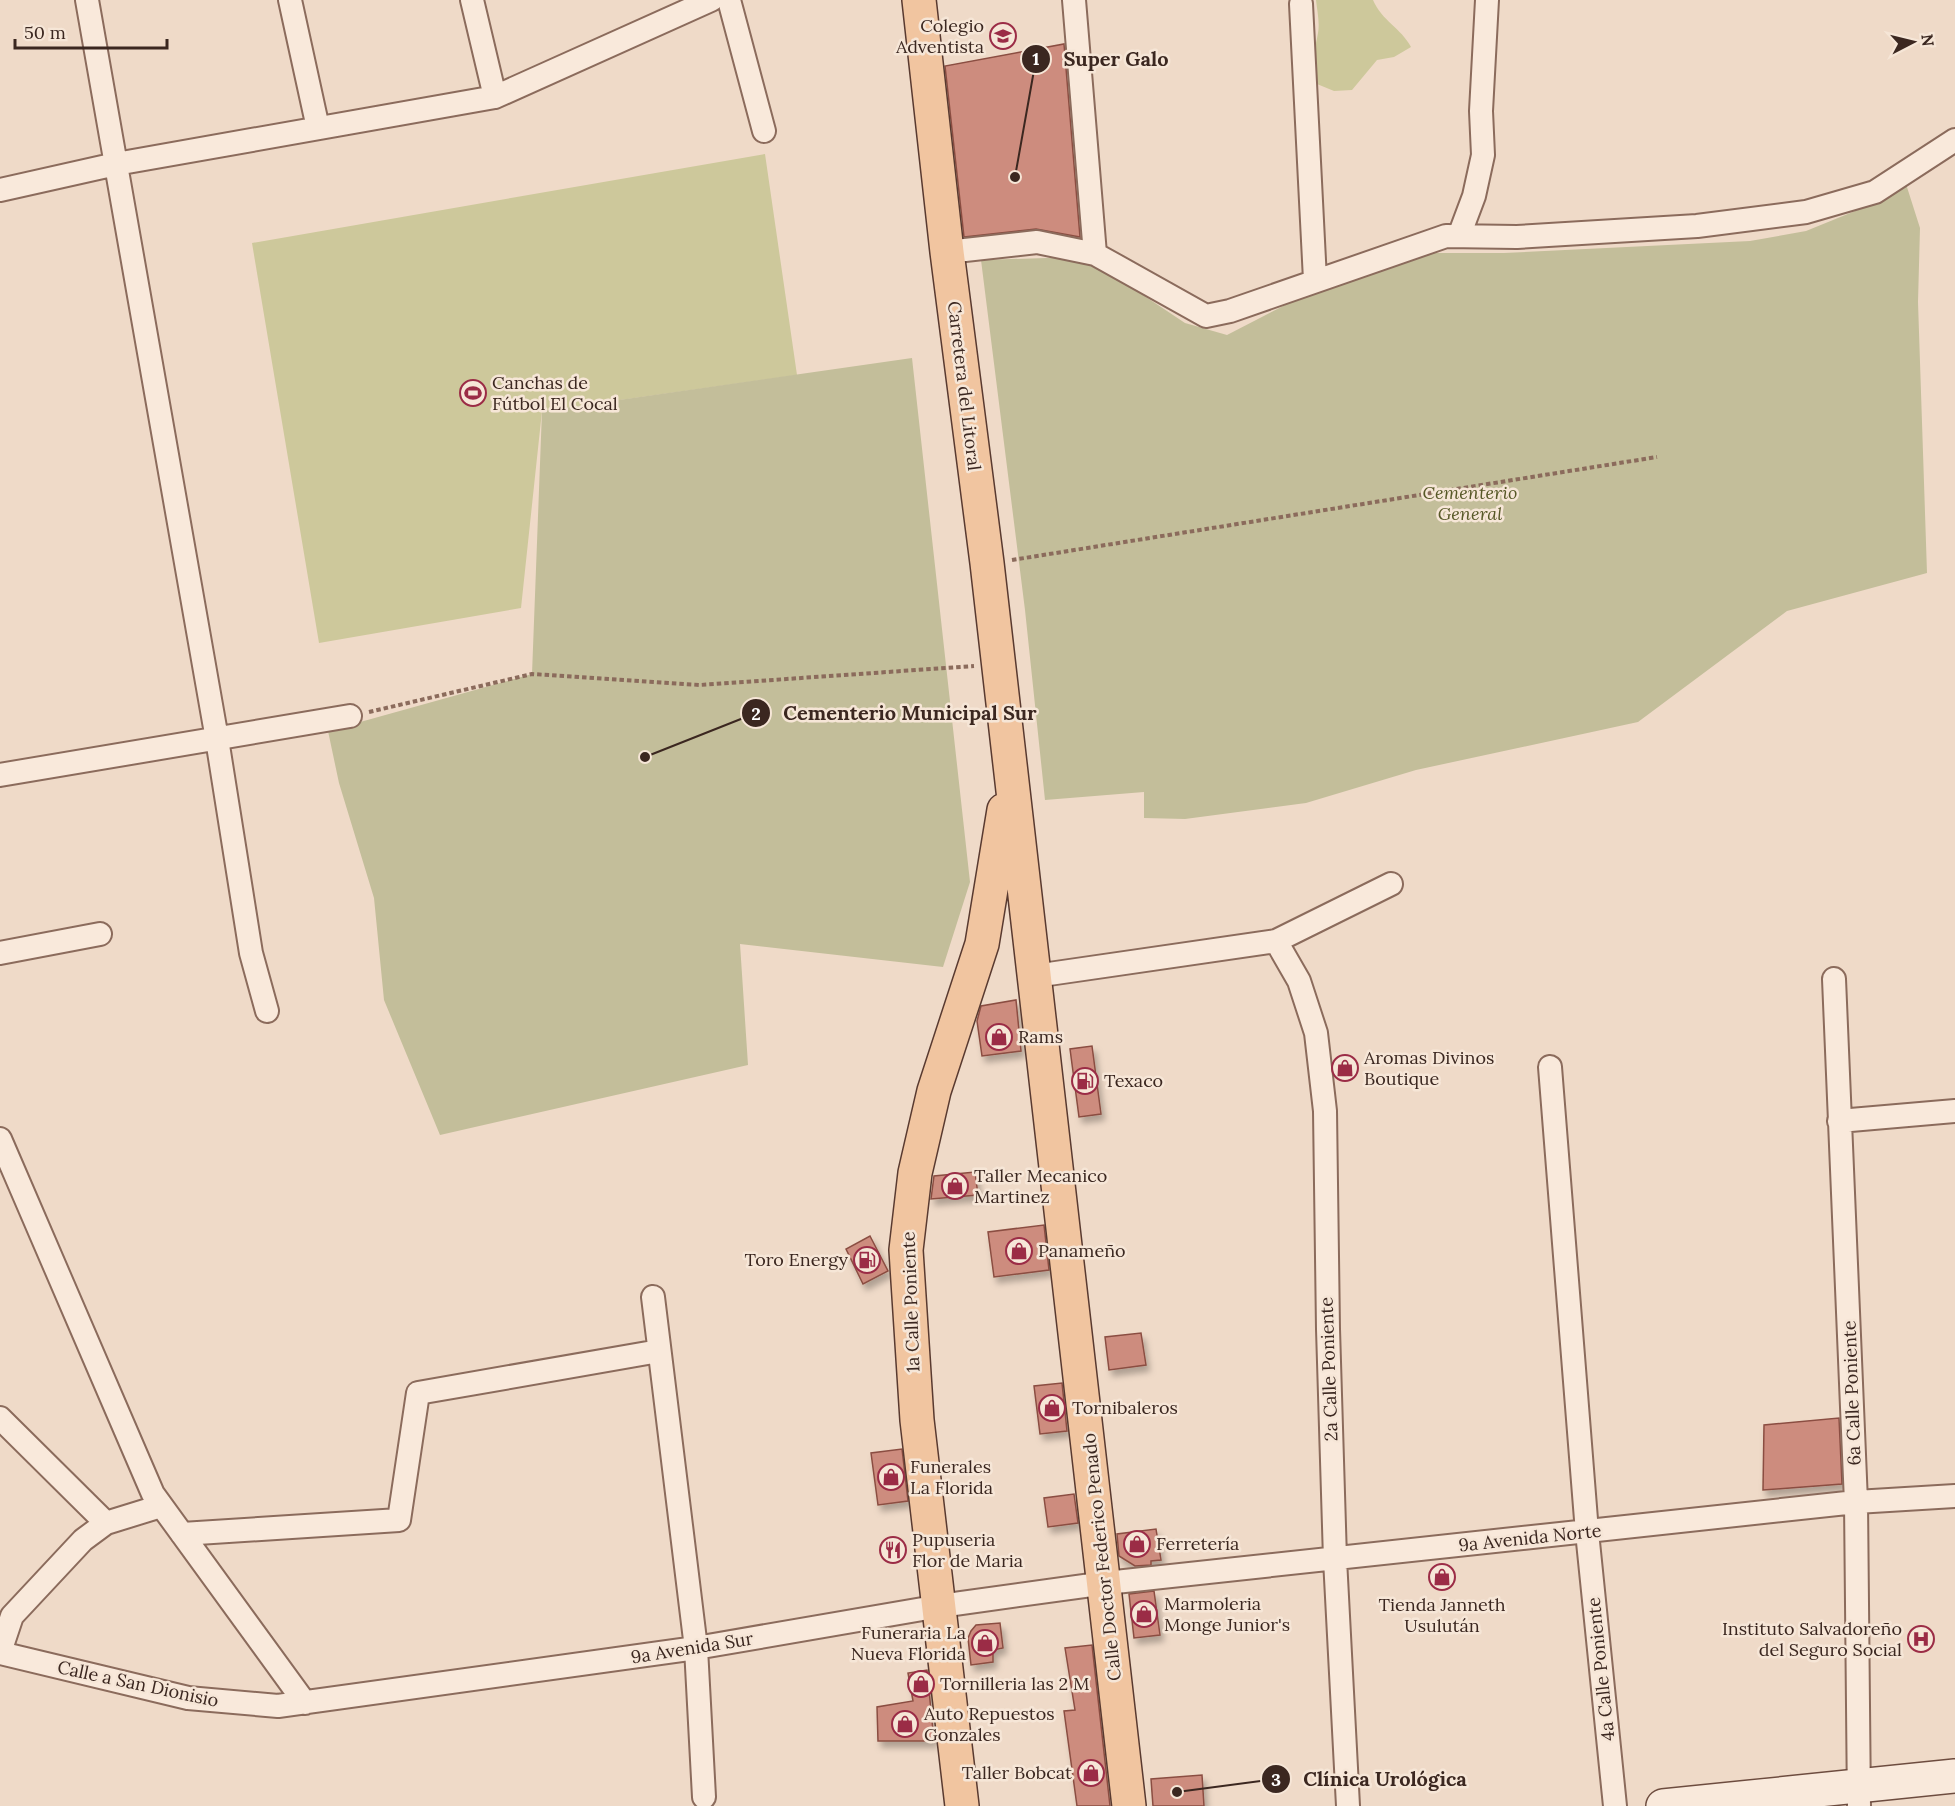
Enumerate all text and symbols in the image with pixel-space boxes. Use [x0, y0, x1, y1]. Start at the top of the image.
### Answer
scale bar [15, 12, 166, 50]
north arrow [1883, 12, 1943, 72]
place label: Colegio Adventista [895, 14, 984, 58]
text: 50 m [24, 21, 66, 44]
school or university icon: Colegio Adventista [988, 21, 1018, 51]
text: N [1917, 33, 1939, 48]
callout: Super Galo [1021, 40, 1180, 78]
text: Super Galo [1064, 46, 1168, 71]
text: 1 [1032, 47, 1040, 70]
street label: Carretera del Litoral [943, 300, 986, 472]
place label: Canchas de Fútbol El Cocal [492, 371, 618, 415]
sports icon: Canchas de Fútbol El Cocal [458, 378, 488, 408]
park label: Cementerio General [1423, 481, 1517, 525]
callout: Cementerio Municipal Sur [741, 694, 1048, 732]
text: Cementerio Municipal Sur [783, 700, 1037, 725]
text: 2 [751, 702, 761, 725]
shop icon: Rams [984, 1022, 1014, 1052]
place label: Rams [1018, 1025, 1063, 1048]
place label: Aromas Divinos Boutique [1363, 1046, 1494, 1090]
shop icon: Aromas Divinos Boutique [1330, 1053, 1360, 1083]
fuel station icon: Texaco [1070, 1066, 1100, 1096]
place label: Texaco [1104, 1069, 1163, 1092]
place label: Taller Mecanico Martinez [974, 1164, 1107, 1208]
shop icon: Taller Mecanico Martinez [940, 1171, 970, 1201]
street label: 1a Calle Poniente [897, 1231, 924, 1373]
shop icon: Panameño [1004, 1236, 1034, 1266]
place label: Panameño [1038, 1239, 1126, 1262]
fuel station icon: Toro Energy [852, 1245, 882, 1275]
place label: Toro Energy [745, 1248, 848, 1271]
street label: 2a Calle Poniente [1314, 1296, 1343, 1442]
street label: 6a Calle Poniente [1837, 1320, 1866, 1466]
shop icon: Tornibaleros [1037, 1393, 1067, 1423]
place label: Tornibaleros [1072, 1396, 1178, 1419]
street label: Calle Doctor Federico Penado [1077, 1432, 1126, 1682]
place label: Funerales La Florida [910, 1455, 993, 1499]
shop icon: Funerales La Florida [876, 1462, 906, 1492]
street label: 9a Avenida Norte [1457, 1519, 1603, 1556]
place label: Pupuseria Flor de Maria [912, 1528, 1023, 1572]
shop icon: Ferretería [1122, 1529, 1152, 1559]
place label: Ferretería [1156, 1532, 1239, 1555]
restaurant icon: Pupuseria Flor de Maria [878, 1535, 908, 1565]
shop icon: Tienda Janneth Usulután [1427, 1562, 1457, 1592]
place label: Marmoleria Monge Junior's [1164, 1592, 1290, 1636]
place label: Tienda Janneth Usulután [1378, 1593, 1506, 1637]
street label: 4a Calle Poniente [1581, 1596, 1619, 1742]
shop icon: Marmoleria Monge Junior's [1129, 1599, 1159, 1629]
place label: Instituto Salvadoreño del Seguro Social [1722, 1617, 1902, 1661]
place label: Funeraria La Nueva Florida [851, 1621, 966, 1665]
hospital icon: Instituto Salvadoreño del Seguro Social [1906, 1624, 1936, 1654]
street label: 9a Avenida Sur [629, 1626, 755, 1669]
shop icon: Funeraria La Nueva Florida [970, 1628, 1000, 1658]
street label: Calle a San Dionisio [55, 1655, 221, 1712]
shop icon: Tornilleria las 2 M [906, 1669, 936, 1699]
place label: Tornilleria las 2 M [940, 1672, 1090, 1695]
place label: Auto Repuestos Gonzales [923, 1702, 1055, 1746]
shop icon: Auto Repuestos Gonzales [890, 1709, 920, 1739]
shop icon: Taller Bobcat [1076, 1758, 1106, 1788]
callout: Clínica Urológica [1261, 1760, 1479, 1798]
place label: Taller Bobcat [962, 1761, 1072, 1784]
text: Clínica Urológica [1303, 1766, 1467, 1791]
text: 3 [1271, 1768, 1281, 1791]

